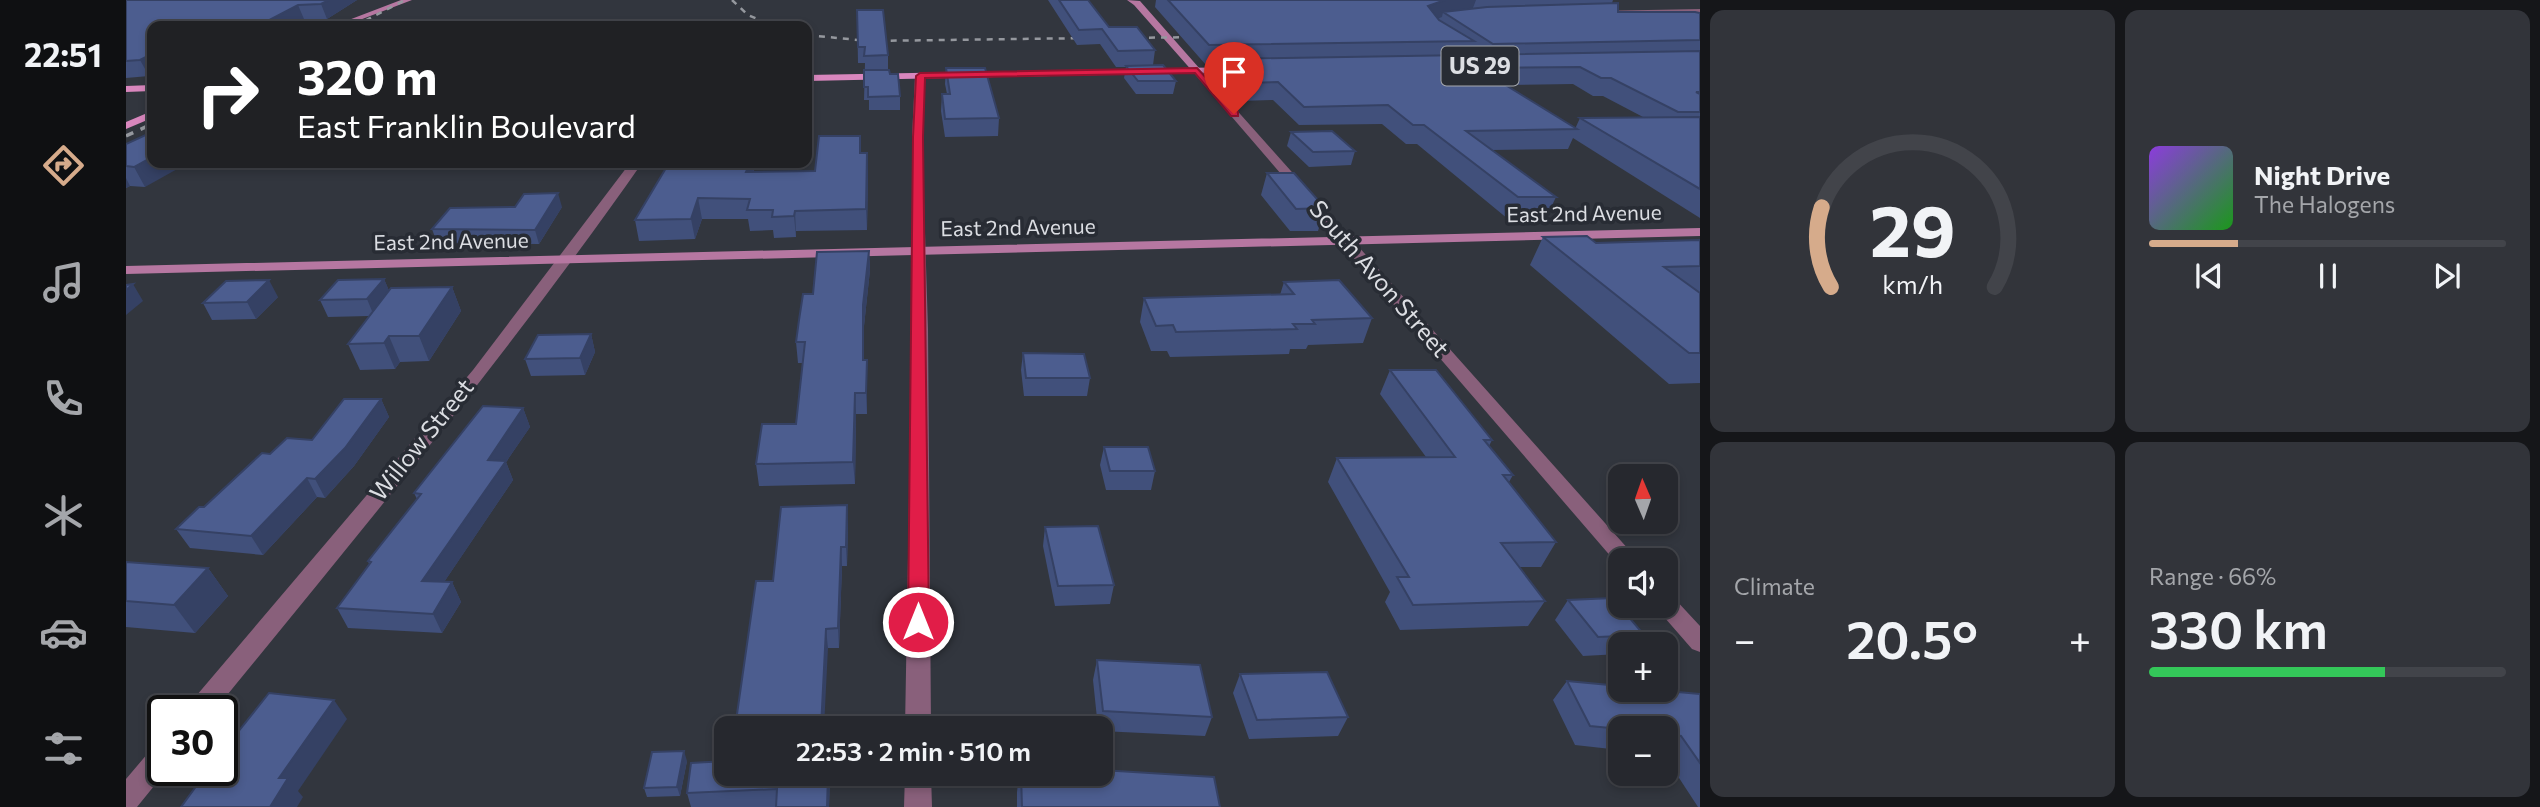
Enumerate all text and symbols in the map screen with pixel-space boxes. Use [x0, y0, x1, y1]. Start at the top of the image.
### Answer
text: 22:51 [24, 34, 102, 74]
pin [1204, 42, 1264, 114]
text: 320 m [297, 45, 438, 105]
road number: US 29 [1442, 46, 1518, 86]
icon: right [182, 49, 273, 140]
icon: arrive [1215, 53, 1253, 91]
text: East Franklin Boulevard [297, 105, 636, 145]
icon: directions [39, 141, 88, 190]
text: Night Drive [2254, 159, 2390, 190]
text: 29 [1870, 183, 1955, 272]
text: The Halogens [2254, 190, 2395, 218]
street label: South Avon Street [1304, 194, 1456, 362]
street label: East 2nd Avenue [1506, 199, 1662, 226]
street label: East 2nd Avenue [940, 213, 1096, 240]
street label: East 2nd Avenue [373, 227, 529, 254]
icon: previous [2190, 257, 2228, 295]
icon: pause [2309, 257, 2347, 295]
icon: next [2428, 257, 2466, 295]
icon: music [39, 258, 88, 307]
text: km/h [1882, 269, 1943, 299]
street label: Willow Street [363, 372, 479, 506]
icon: phone [39, 374, 88, 423]
north arrow [1608, 464, 1678, 534]
map controls [1608, 464, 1678, 786]
icon: climate [39, 491, 88, 540]
button: sound [1608, 548, 1678, 618]
text: Range · 66% [2149, 562, 2276, 590]
text: Climate [1734, 572, 1815, 600]
position arrow [881, 585, 955, 659]
text: 330 km [2149, 596, 2328, 660]
text: 20.5° [1846, 606, 1978, 670]
icon: car [39, 608, 88, 657]
text: − [1734, 615, 1756, 662]
text: + [2069, 615, 2091, 662]
button: + [1608, 632, 1678, 702]
speed limit sign: 30 [147, 695, 238, 786]
button: − [1608, 716, 1678, 786]
icon: filters [39, 724, 88, 773]
text: 22:53 · 2 min · 510 m [796, 735, 1031, 766]

